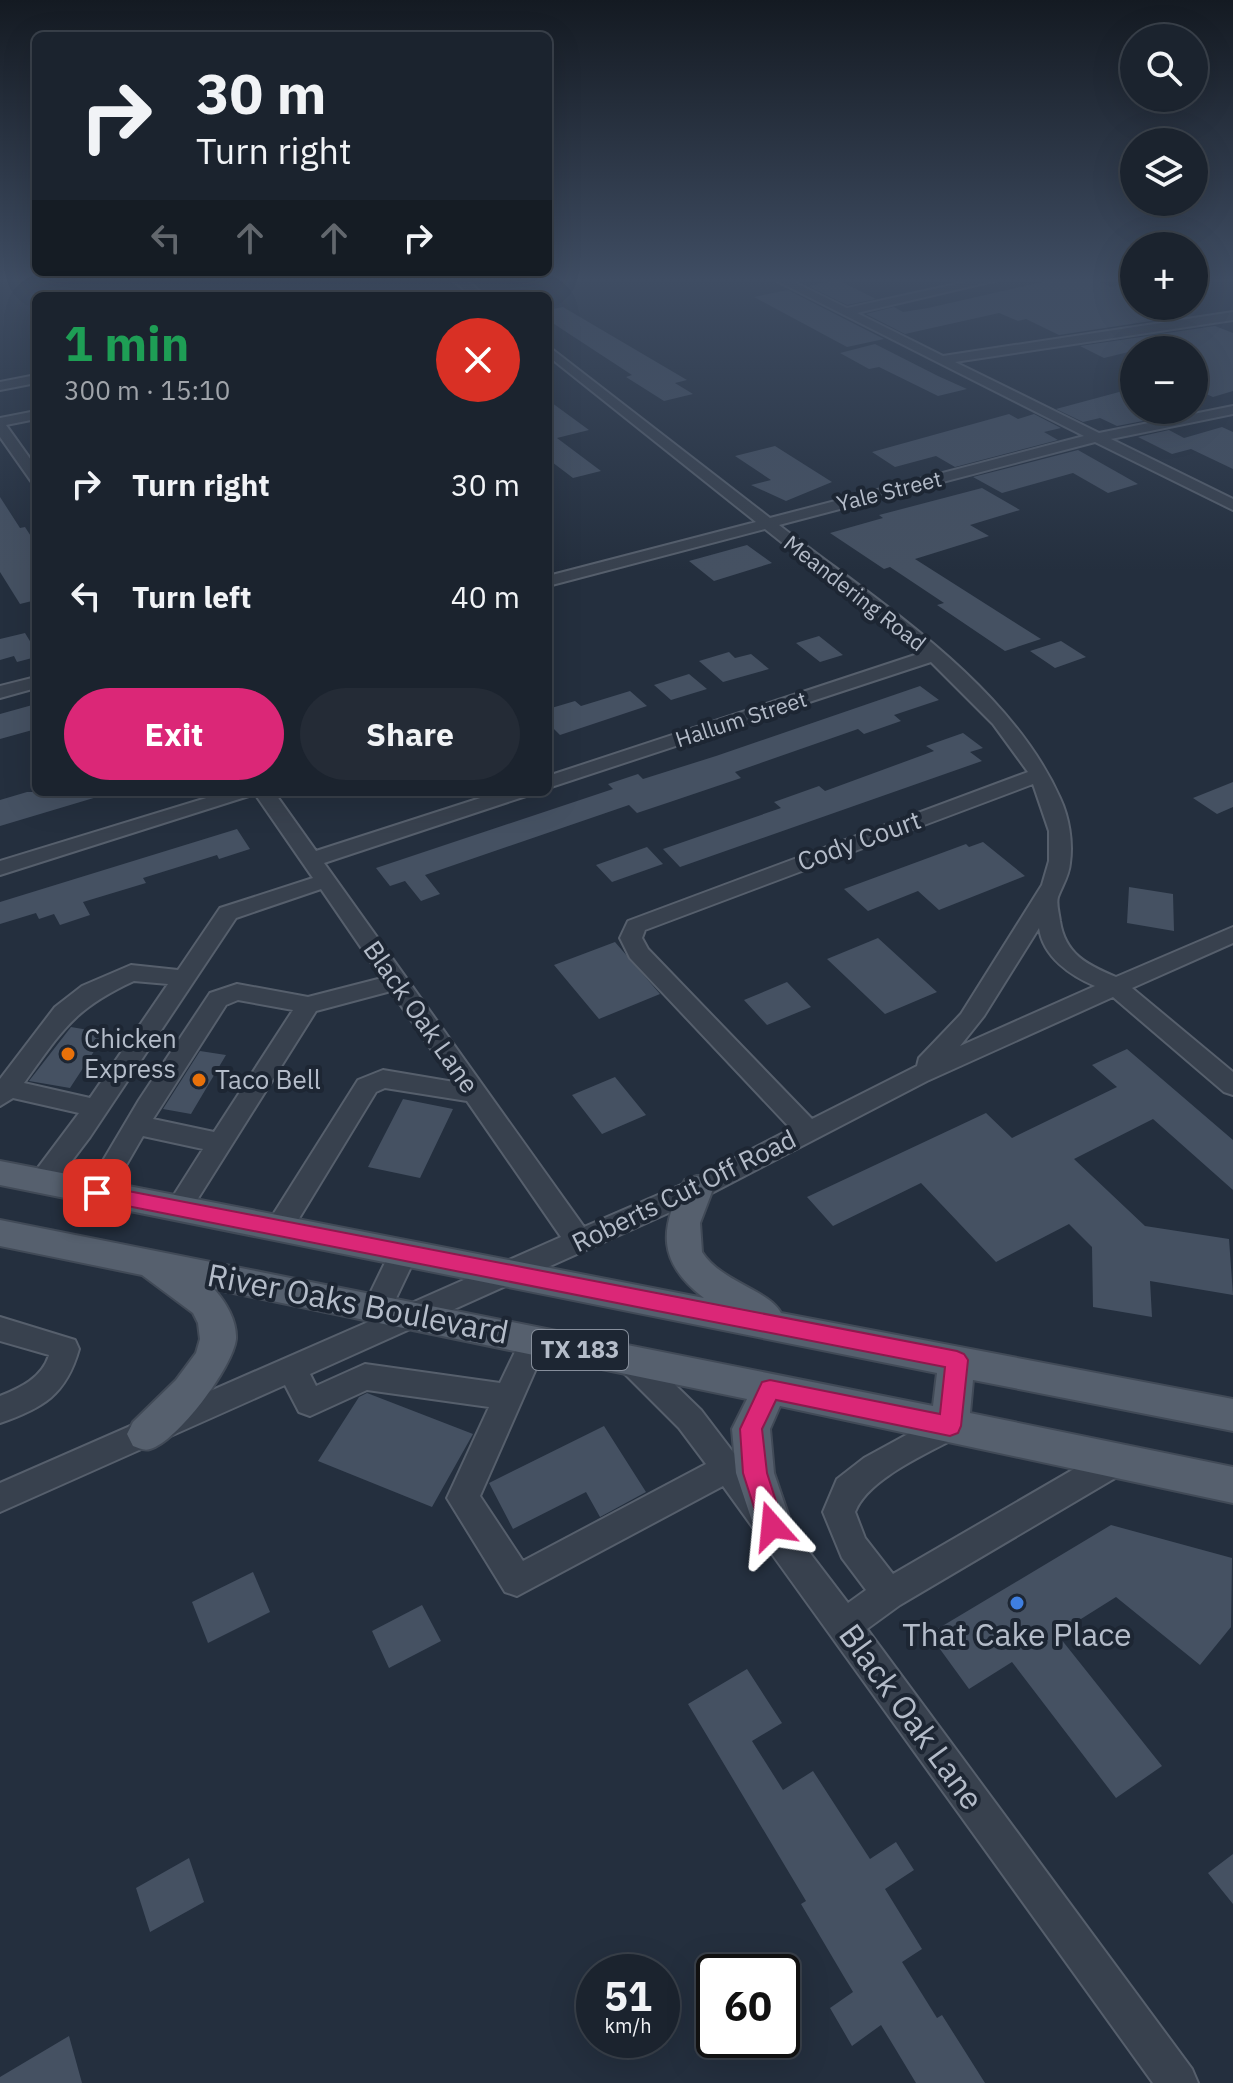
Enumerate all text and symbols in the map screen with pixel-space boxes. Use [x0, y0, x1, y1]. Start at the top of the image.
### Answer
map controls [1120, 24, 1208, 424]
button: search [1120, 24, 1208, 112]
text: 30 m [196, 57, 326, 129]
icon: right [64, 64, 168, 168]
text: Turn right [196, 127, 352, 174]
button: layers [1120, 128, 1208, 216]
icon: left [144, 216, 188, 260]
icon: ahead [228, 216, 272, 260]
icon: ahead [312, 216, 356, 260]
icon: right [396, 216, 440, 260]
button: + [1120, 232, 1208, 320]
text: 1 min [64, 312, 189, 374]
button: close [436, 318, 520, 402]
button: − [1120, 336, 1208, 424]
text: 300 m · 15:10 [64, 373, 230, 407]
icon: right [64, 462, 108, 506]
street label: Yale Street [833, 463, 944, 518]
text: Turn right [132, 465, 270, 504]
text: 30 m [451, 465, 520, 504]
street label: Meandering Road [778, 528, 932, 657]
icon: left [64, 574, 108, 618]
text: Turn left [132, 577, 251, 616]
text: 40 m [451, 577, 520, 616]
street label: Hallum Street [671, 684, 810, 753]
button: Exit [64, 688, 284, 780]
button: Share [300, 688, 520, 780]
street label: Cody Court [792, 802, 925, 878]
street label: Black Oak Lane [357, 933, 487, 1099]
place label: Chicken Express [84, 1021, 177, 1085]
marker: Chicken Express [59, 1045, 77, 1063]
place label: Taco Bell [215, 1062, 321, 1096]
marker: Taco Bell [190, 1071, 208, 1089]
street label: Roberts Cut Off Road [566, 1121, 801, 1259]
pin [63, 1159, 131, 1227]
icon: arrive [75, 1171, 119, 1215]
street label: River Oaks Boulevard [204, 1253, 512, 1353]
road number: TX 183 [532, 1330, 628, 1370]
position arrow [730, 1484, 814, 1568]
marker: That Cake Place [1008, 1594, 1026, 1612]
place label: That Cake Place [902, 1613, 1132, 1655]
street label: Black Oak Lane [830, 1615, 994, 1818]
speed limit sign: 60 [696, 1954, 800, 2058]
text: 51 [604, 1970, 652, 2022]
text: km/h [604, 2012, 652, 2039]

